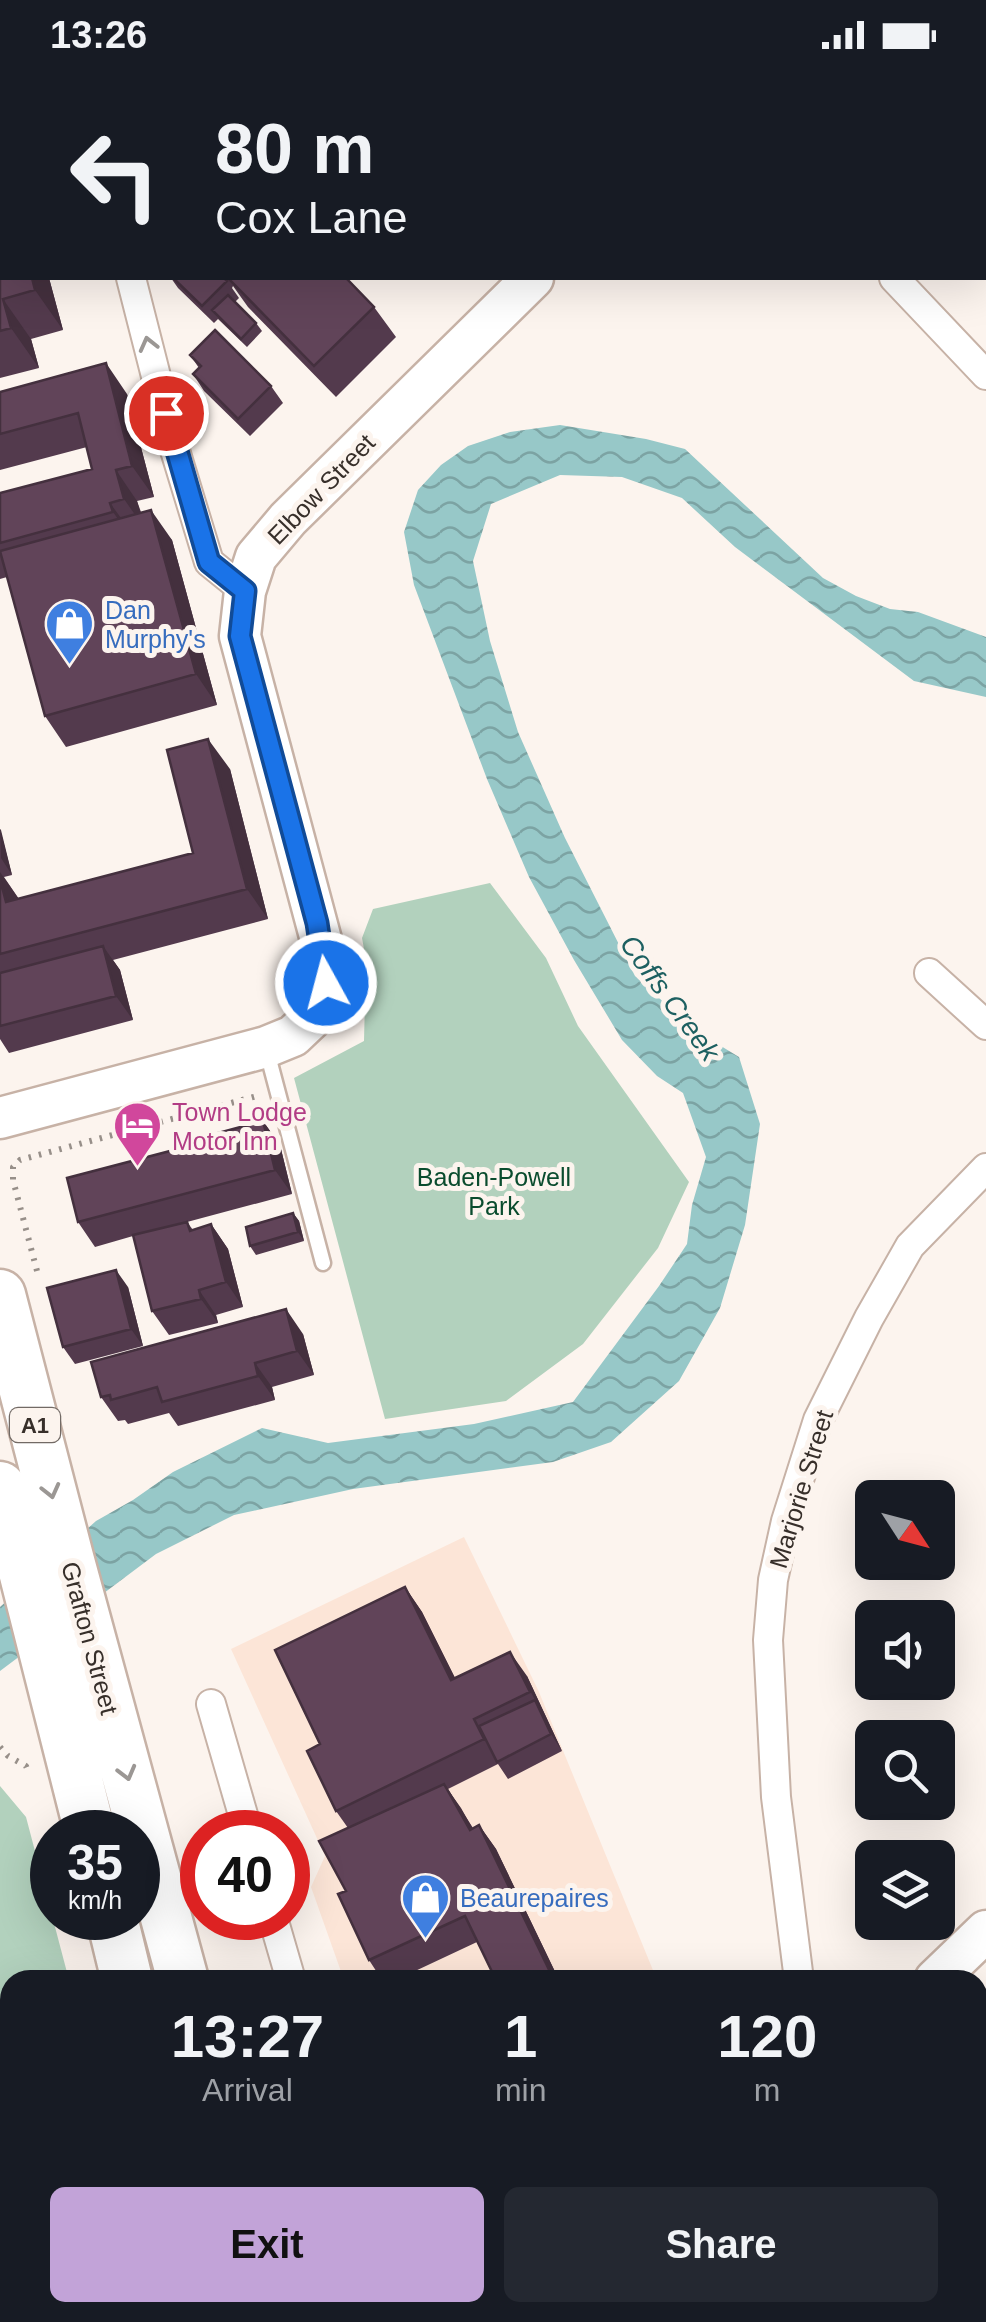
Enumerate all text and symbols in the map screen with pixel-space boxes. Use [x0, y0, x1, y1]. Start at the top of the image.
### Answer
text: 13:26 [50, 14, 147, 56]
icon: left [50, 110, 180, 240]
text: 80 m [215, 110, 375, 188]
text: Cox Lane [215, 192, 408, 243]
one-way arrow [138, 336, 159, 353]
pin [124, 371, 209, 456]
icon: arrive [139, 386, 194, 441]
street label: Elbow Street [262, 428, 380, 550]
place label: Dan Murphy's [105, 596, 206, 653]
shop icon: Dan Murphy's [44, 598, 96, 666]
water label: Coffs Creek [614, 929, 727, 1069]
position arrow [274, 931, 378, 1035]
place label: Town Lodge Motor Inn [172, 1098, 307, 1155]
hotel icon: Town Lodge Motor Inn [111, 1100, 163, 1168]
park label: Baden-Powell Park [417, 1163, 571, 1220]
street label: Marjorie Street [764, 1406, 838, 1571]
road number: A1 [10, 1408, 60, 1442]
north arrow [855, 1480, 955, 1580]
map controls [855, 1480, 955, 1940]
one-way arrow [39, 1482, 60, 1499]
street label: Grafton Street [56, 1559, 124, 1718]
button: sound [855, 1600, 955, 1700]
button: search [855, 1720, 955, 1820]
one-way arrow [115, 1764, 136, 1781]
speed limit sign: 40 [180, 1810, 310, 1940]
text: 35 [67, 1835, 123, 1891]
button: layers [855, 1840, 955, 1940]
shop icon: Beaurepaires [399, 1872, 451, 1940]
place label: Beaurepaires [460, 1884, 609, 1912]
text: km/h [68, 1886, 122, 1914]
text: 13:27 [171, 2003, 324, 2070]
text: 1 [504, 2003, 537, 2070]
text: 120 [717, 2003, 817, 2070]
text: Arrival [202, 2072, 293, 2108]
text: min [495, 2072, 546, 2108]
text: m [754, 2072, 781, 2108]
button: Exit [50, 2187, 484, 2302]
button: Share [504, 2187, 938, 2302]

